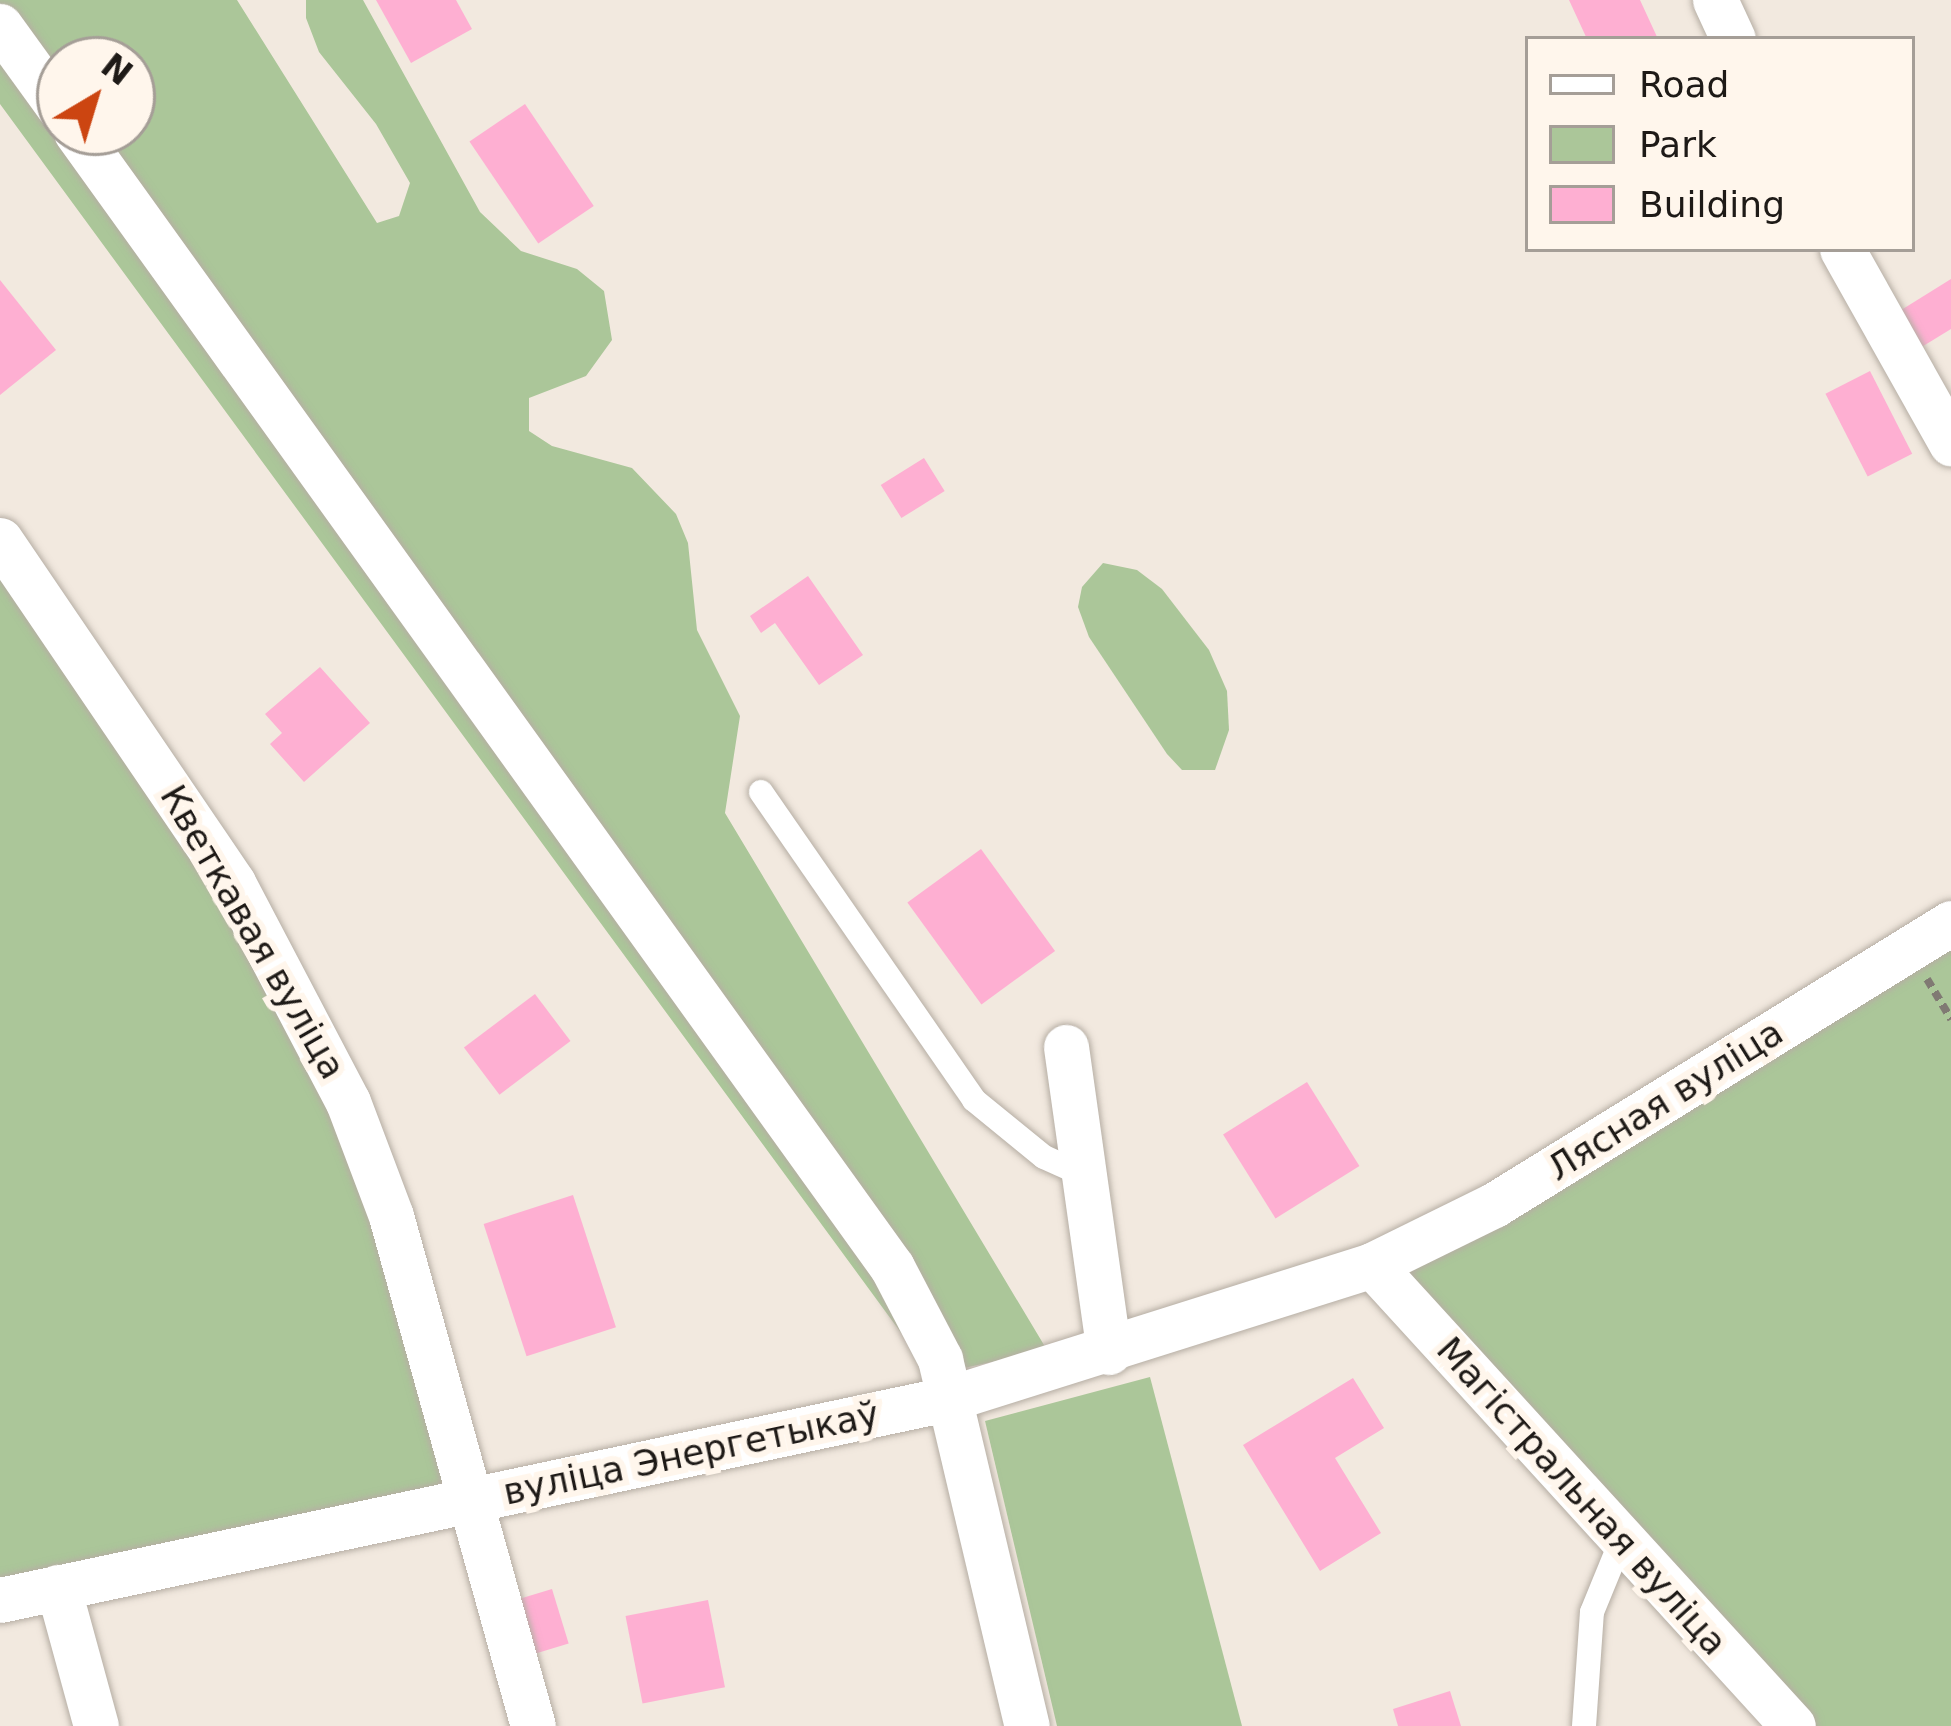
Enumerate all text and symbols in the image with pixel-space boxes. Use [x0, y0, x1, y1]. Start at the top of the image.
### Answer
north arrow [36, 36, 156, 156]
legend [1525, 36, 1915, 252]
text: N [94, 46, 140, 93]
text: Road [1639, 64, 1729, 105]
text: Park [1639, 124, 1717, 165]
text: Building [1639, 184, 1785, 225]
street label: Кветкавая вуліца [151, 777, 355, 1087]
street label: Лясная вуліца [1539, 1010, 1791, 1190]
street label: Магістральная вуліца [1428, 1328, 1736, 1664]
street label: вуліца Энергетыкаў [499, 1392, 883, 1514]

